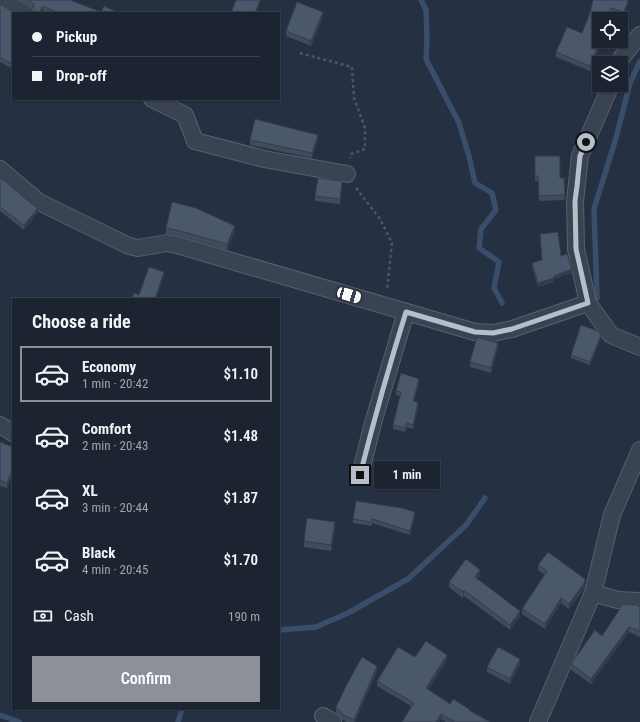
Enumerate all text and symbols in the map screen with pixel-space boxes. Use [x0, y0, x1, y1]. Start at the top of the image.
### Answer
map controls [592, 12, 628, 92]
button: locate [592, 12, 628, 48]
text: Pickup [56, 28, 97, 46]
button: layers [592, 56, 628, 92]
text: Drop-off [56, 67, 107, 85]
route start [577, 133, 595, 151]
car [336, 286, 362, 304]
text: Choose a ride [32, 311, 131, 332]
icon: car [34, 356, 70, 392]
text: Economy [82, 358, 136, 376]
text: $1.10 [224, 365, 258, 383]
text: 1 min · 20:42 [82, 376, 148, 391]
icon: car [34, 418, 70, 454]
text: Comfort [82, 420, 131, 438]
text: $1.48 [224, 427, 258, 445]
text: 2 min · 20:43 [82, 438, 148, 453]
callout: 1 min [374, 461, 440, 489]
route end [351, 466, 369, 484]
text: 1 min [393, 467, 421, 482]
icon: car [34, 480, 70, 516]
text: XL [82, 482, 98, 500]
text: $1.87 [224, 489, 258, 507]
text: 3 min · 20:44 [82, 500, 148, 515]
icon: car [34, 542, 70, 578]
text: Black [82, 544, 115, 562]
text: $1.70 [224, 551, 258, 569]
text: 4 min · 20:45 [82, 562, 148, 577]
icon: cash [32, 605, 54, 627]
text: Cash [64, 607, 94, 625]
text: 190 m [228, 609, 260, 624]
button: Confirm [32, 656, 260, 702]

